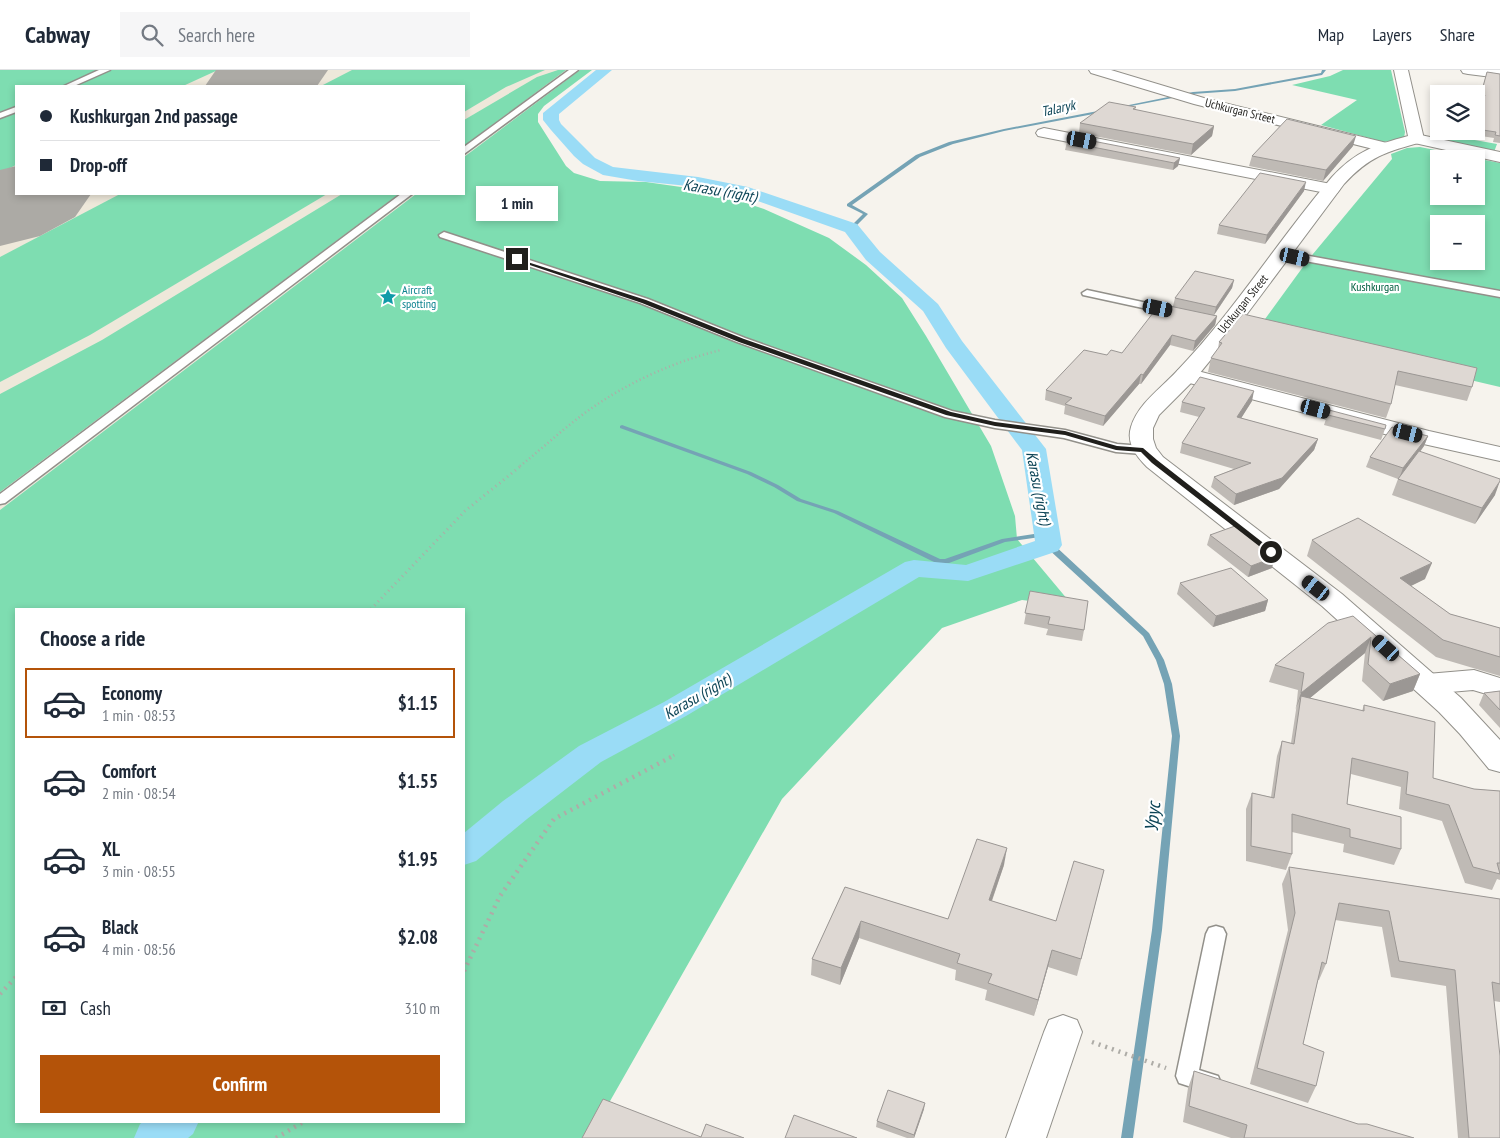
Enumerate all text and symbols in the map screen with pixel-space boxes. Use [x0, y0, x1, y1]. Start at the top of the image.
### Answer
search box [120, 12, 470, 57]
text: Cabway [25, 19, 90, 50]
icon: search [138, 21, 166, 49]
text: Search here [178, 23, 255, 47]
text: Map [1318, 23, 1344, 46]
text: Layers [1372, 23, 1412, 46]
text: Share [1440, 23, 1475, 46]
map controls [1430, 85, 1485, 270]
button: layers [1430, 85, 1485, 140]
water label: Talaryk [1039, 95, 1078, 120]
street label: Uchkurgan Srteet [1203, 95, 1277, 127]
text: Kushkurgan 2nd passage [70, 104, 238, 128]
car [1065, 130, 1098, 150]
button: + [1430, 150, 1485, 205]
text: Drop-off [70, 153, 127, 177]
water label: Karasu (right) [682, 174, 760, 207]
callout: 1 min [476, 186, 558, 222]
text: 1 min [501, 193, 533, 213]
button: − [1430, 215, 1485, 270]
car [1278, 246, 1311, 268]
route end [506, 248, 528, 270]
street label: Uchkurgan Street [1214, 271, 1271, 336]
park label: Kushkurgan [1351, 279, 1399, 294]
place label: Aircraft spotting [402, 282, 436, 311]
place icon: Aircraft spotting [378, 287, 398, 307]
car [1141, 298, 1174, 318]
car [1299, 398, 1332, 420]
car [1391, 422, 1424, 444]
water label: Karasu (right) [1022, 450, 1056, 529]
route start [1260, 541, 1282, 563]
car [1299, 573, 1332, 603]
text: Choose a ride [40, 624, 145, 652]
car [1369, 632, 1402, 664]
water label: Karasu (right) [660, 668, 736, 723]
icon: car [42, 681, 87, 726]
text: Economy [102, 681, 162, 705]
text: $1.15 [398, 691, 438, 715]
text: 1 min · 08:53 [102, 705, 176, 725]
icon: car [42, 759, 87, 804]
text: Comfort [102, 759, 156, 783]
text: $1.55 [398, 769, 438, 793]
text: 2 min · 08:54 [102, 783, 176, 803]
water label: Урус [1139, 799, 1165, 833]
icon: car [42, 837, 87, 882]
text: XL [102, 837, 120, 861]
text: $1.95 [398, 847, 438, 871]
text: 3 min · 08:55 [102, 861, 176, 881]
icon: car [42, 915, 87, 960]
text: Black [102, 915, 138, 939]
text: $2.08 [398, 925, 438, 949]
text: 4 min · 08:56 [102, 939, 176, 959]
icon: cash [40, 994, 68, 1022]
text: Cash [80, 996, 111, 1020]
text: 310 m [405, 998, 440, 1018]
button: Confirm [40, 1055, 440, 1113]

